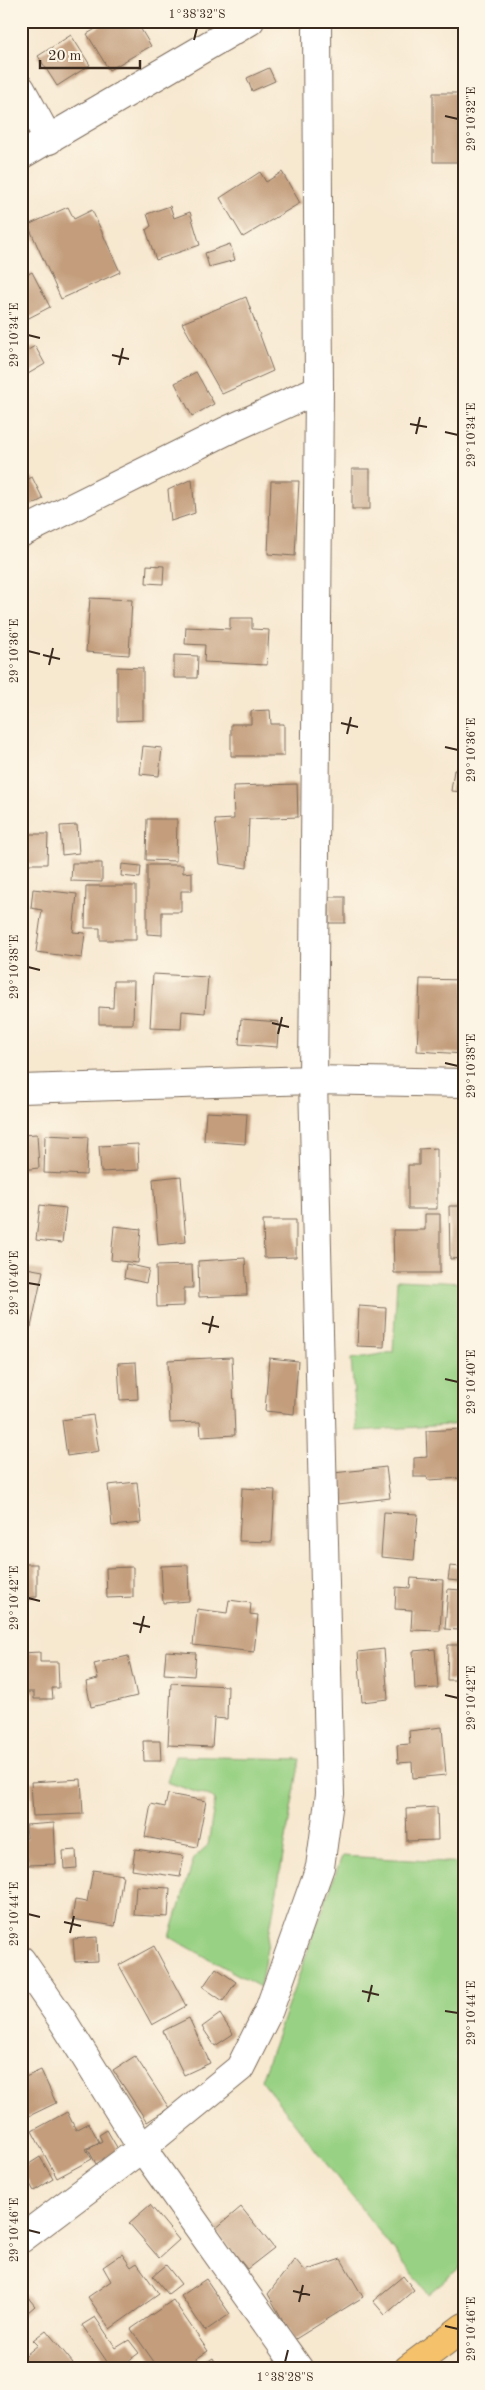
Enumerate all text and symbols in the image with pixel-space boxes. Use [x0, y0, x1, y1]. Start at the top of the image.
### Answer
text: 1°38'32"S [169, 9, 225, 21]
scale bar [40, 38, 140, 70]
text: 20 m [48, 49, 82, 64]
text: 29°10'32"E [466, 87, 478, 151]
text: 29°10'34"E [9, 303, 21, 367]
text: 29°10'34"E [466, 403, 478, 467]
text: 29°10'36"E [9, 619, 21, 683]
text: 29°10'36"E [466, 718, 478, 782]
text: 29°10'38"E [9, 935, 21, 999]
text: 29°10'38"E [466, 1034, 478, 1098]
text: 29°10'40"E [9, 1251, 21, 1315]
text: 29°10'40"E [466, 1350, 478, 1414]
text: 29°10'42"E [9, 1566, 21, 1630]
text: 29°10'42"E [466, 1666, 478, 1730]
text: 29°10'44"E [9, 1882, 21, 1946]
text: 29°10'44"E [466, 1981, 478, 2045]
text: 29°10'46"E [9, 2198, 21, 2262]
text: 29°10'46"E [466, 2297, 478, 2361]
text: 1°38'28"S [257, 2372, 313, 2384]

